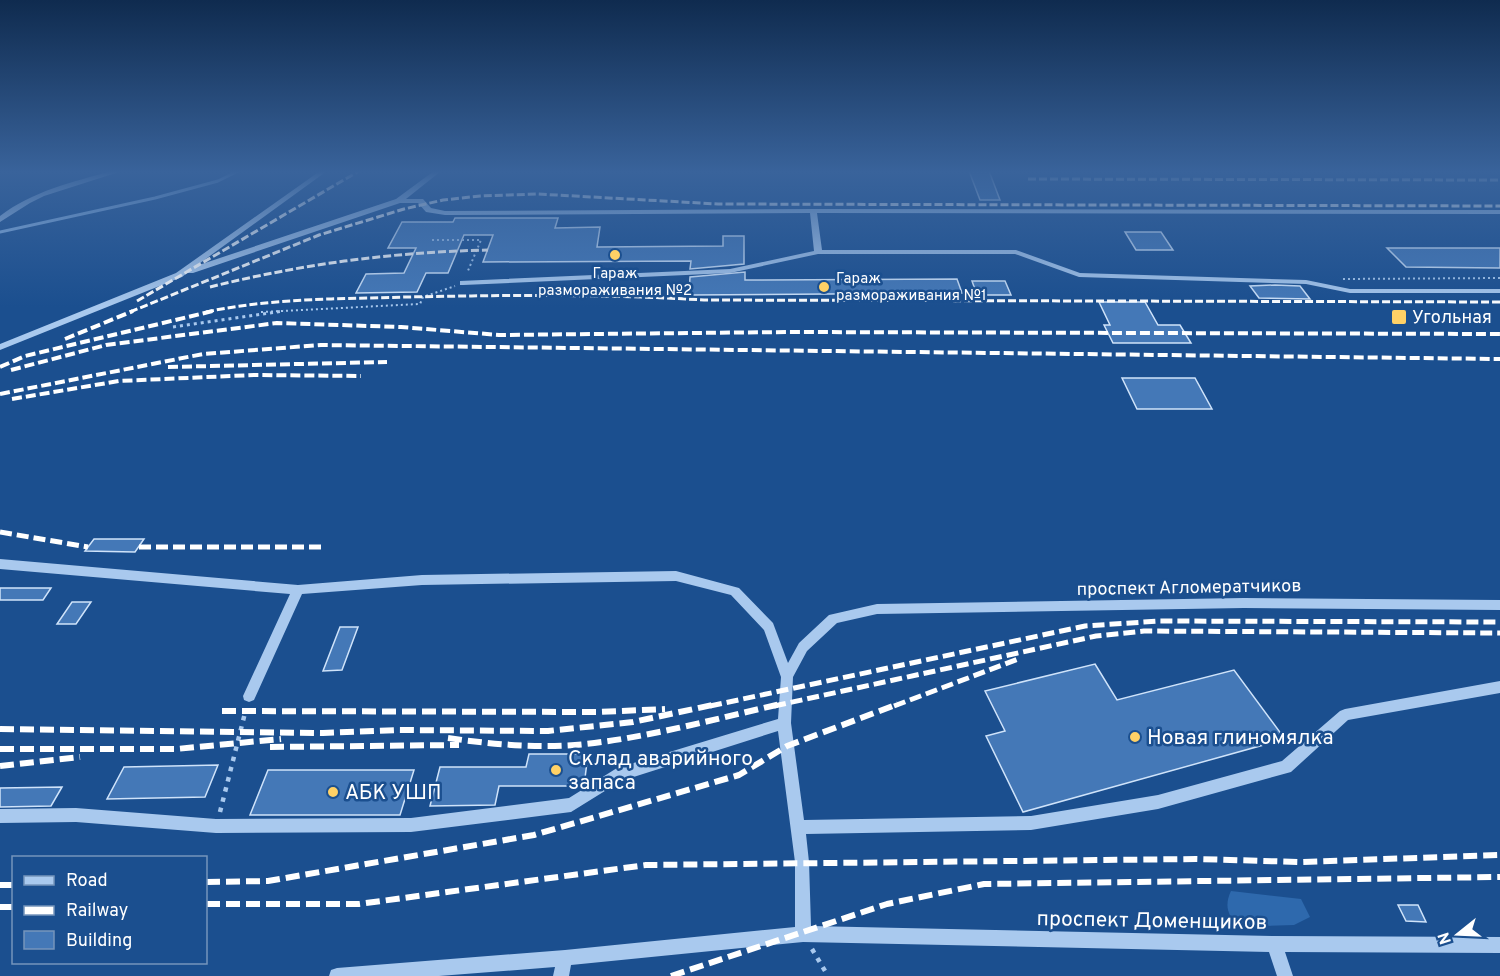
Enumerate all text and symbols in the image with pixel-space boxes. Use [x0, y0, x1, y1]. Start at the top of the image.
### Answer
marker: Гараж размораживания №2 [608, 248, 622, 262]
place label: Гараж размораживания №2 [538, 265, 692, 301]
place label: Гараж размораживания №1 [836, 270, 987, 306]
marker: Гараж размораживания №1 [817, 280, 831, 294]
place label: Угольная [1412, 307, 1492, 330]
marker: Угольная [1390, 308, 1408, 326]
street label: проспект Агломератчиков [1076, 575, 1302, 602]
place label: Новая глиномялка [1147, 725, 1334, 752]
marker: Новая глиномялка [1128, 730, 1142, 744]
place label: Склад аварийного запаса [568, 746, 753, 797]
marker: Склад аварийного запаса [549, 763, 563, 777]
place label: АБК УШП [345, 780, 442, 807]
marker: АБК УШП [326, 785, 340, 799]
legend [12, 856, 207, 964]
text: Road [66, 870, 108, 893]
text: Railway [66, 900, 128, 923]
north arrow [1428, 904, 1488, 964]
street label: проспект Доменщиков [1036, 906, 1268, 937]
text: N [1434, 929, 1457, 947]
text: Building [66, 930, 132, 953]

